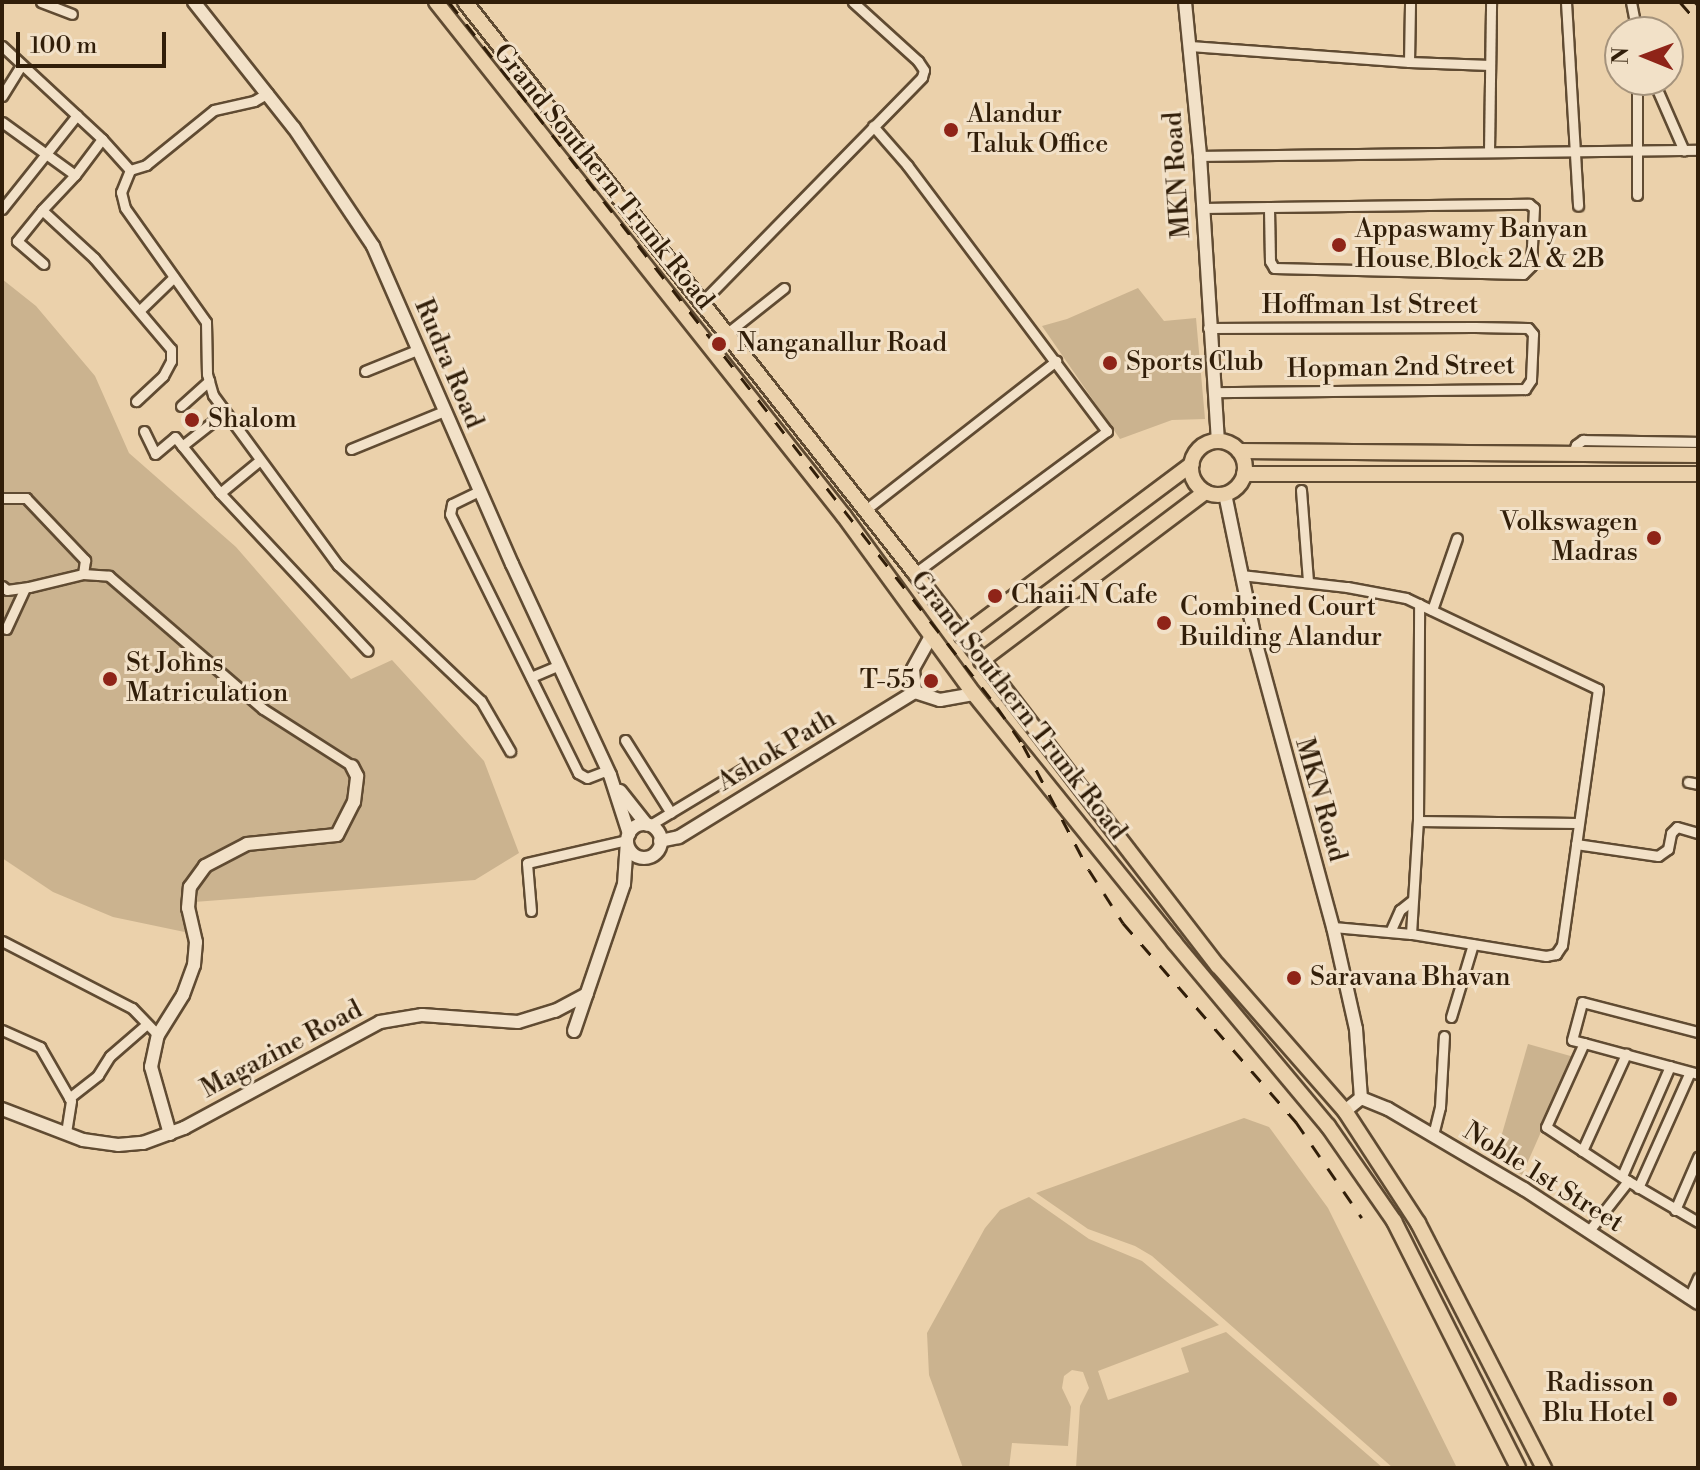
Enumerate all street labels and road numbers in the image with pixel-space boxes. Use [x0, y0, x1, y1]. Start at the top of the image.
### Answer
street label: Grand Southern Trunk Road [486, 38, 720, 316]
street label: MKN Road [1158, 111, 1198, 239]
street label: Hoffman 1st Street [1262, 290, 1478, 322]
street label: Rudra Road [407, 295, 489, 433]
street label: Hopman 2nd Street [1287, 350, 1515, 386]
street label: Grand Southern Trunk Road [903, 565, 1133, 847]
street label: Ashok Path [712, 703, 842, 799]
street label: MKN Road [1288, 735, 1352, 865]
street label: Magazine Road [196, 994, 368, 1106]
street label: Noble 1st Street [1457, 1116, 1629, 1240]

